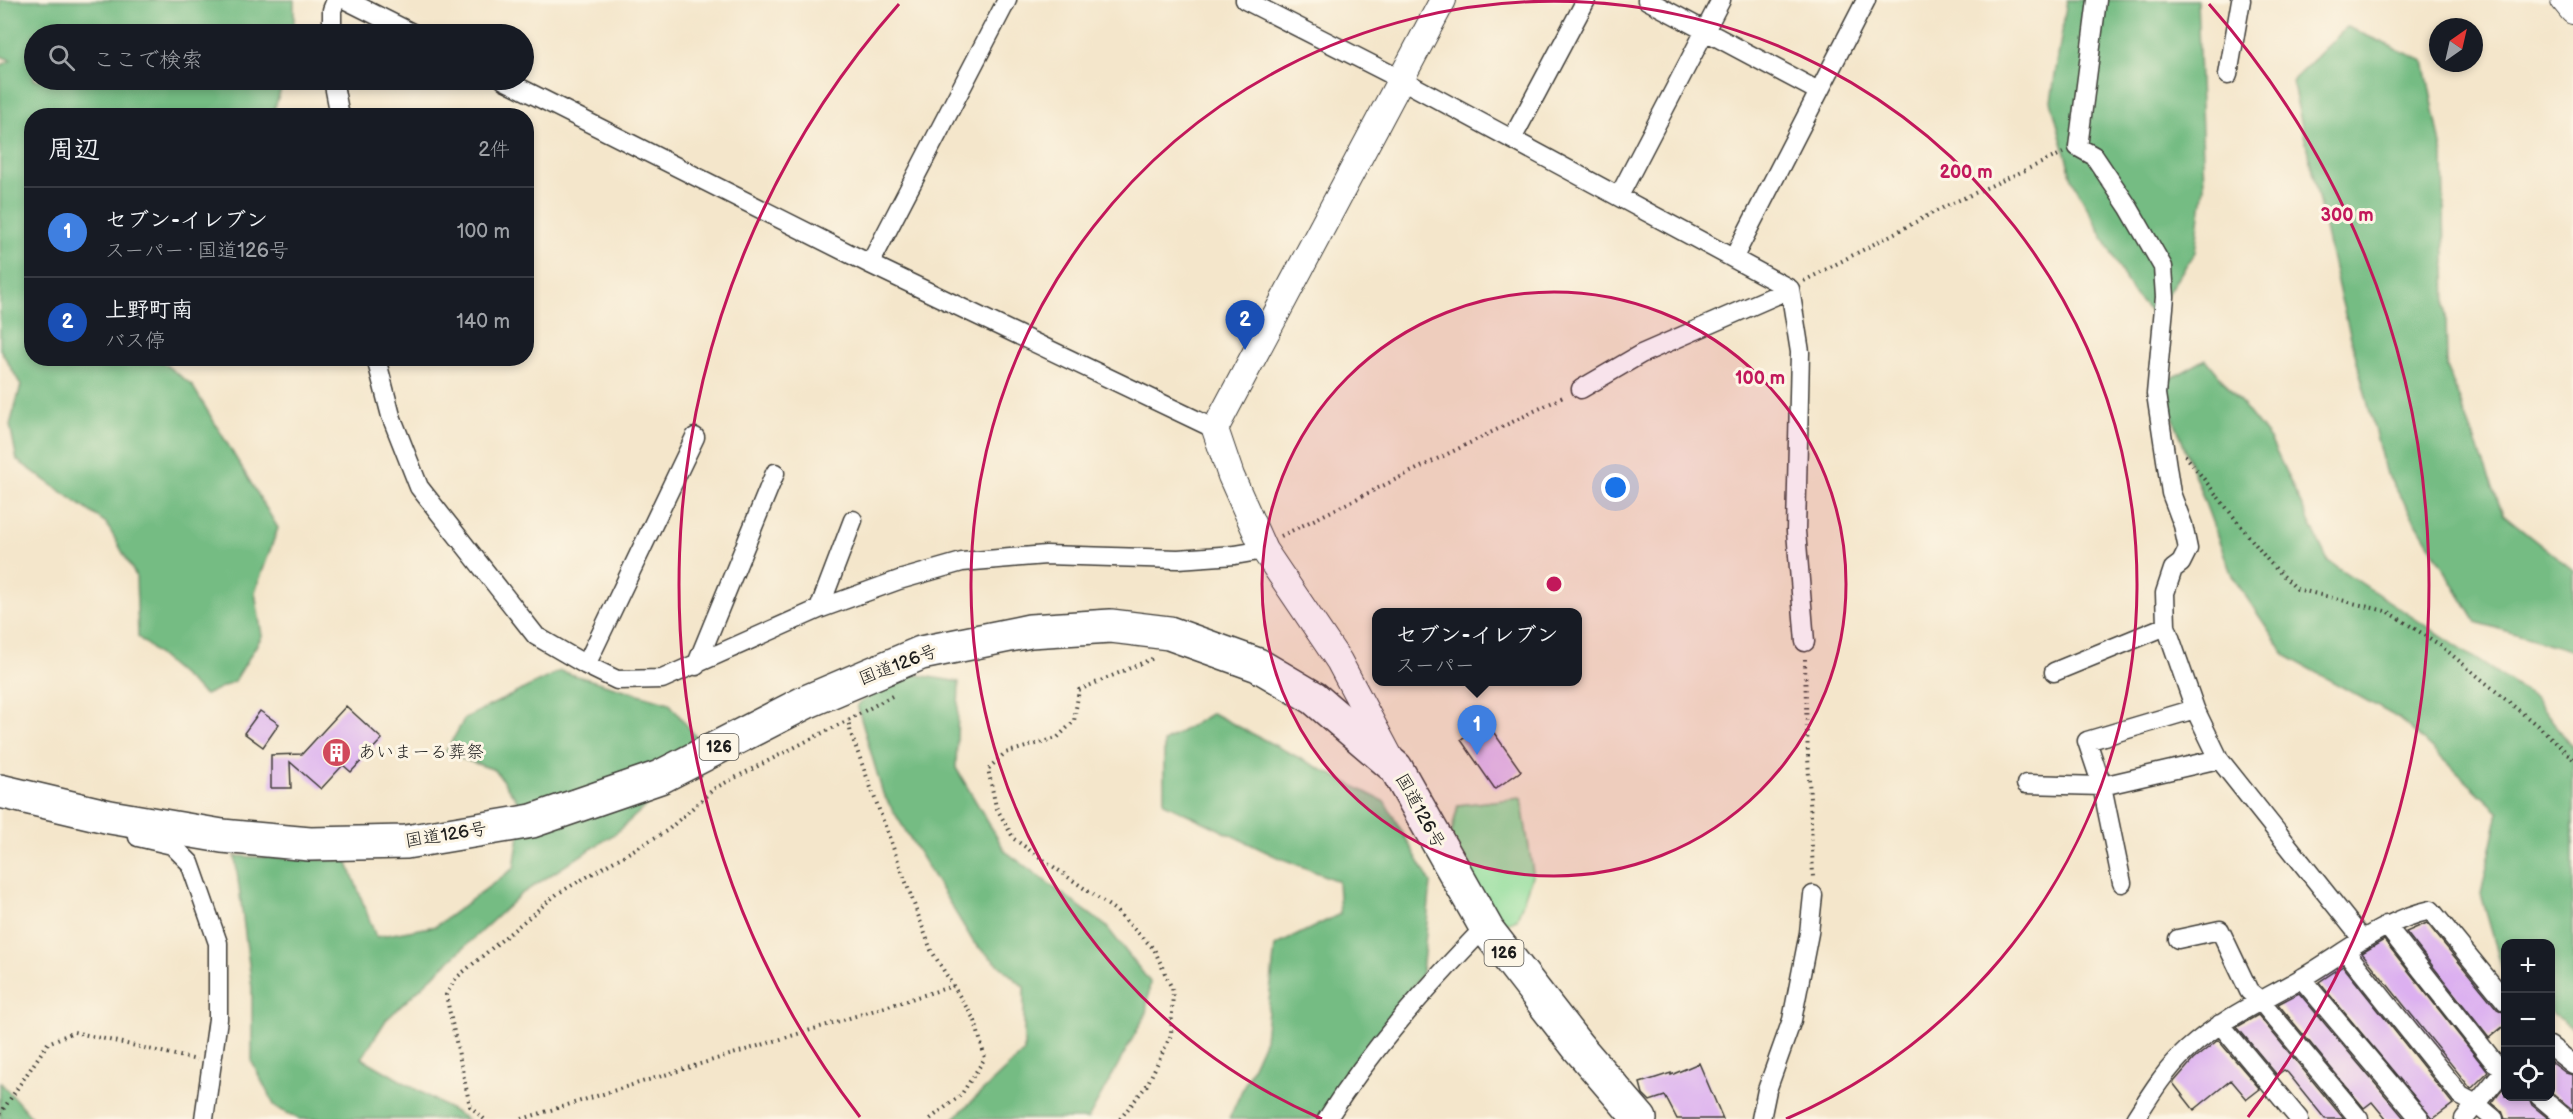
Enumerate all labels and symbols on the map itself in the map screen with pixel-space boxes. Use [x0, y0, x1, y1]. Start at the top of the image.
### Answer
north arrow [2429, 18, 2483, 72]
text: 200 m [1939, 162, 1993, 183]
text: 300 m [2320, 205, 2374, 226]
pin: 2 [1226, 300, 1264, 350]
text: 100 m [1735, 368, 1785, 389]
your location [1601, 473, 1630, 502]
centre of rings [1544, 574, 1564, 594]
street label: 国道126号 [856, 640, 940, 690]
pin: 1 [1458, 706, 1496, 755]
road number: 126 [700, 734, 738, 760]
building icon: あいまーる葬祭 [321, 736, 353, 768]
place label: あいまーる葬祭 [358, 742, 484, 763]
street label: 国道126号 [1391, 770, 1449, 852]
street label: 国道126号 [404, 818, 488, 852]
road number: 126 [1484, 940, 1524, 966]

